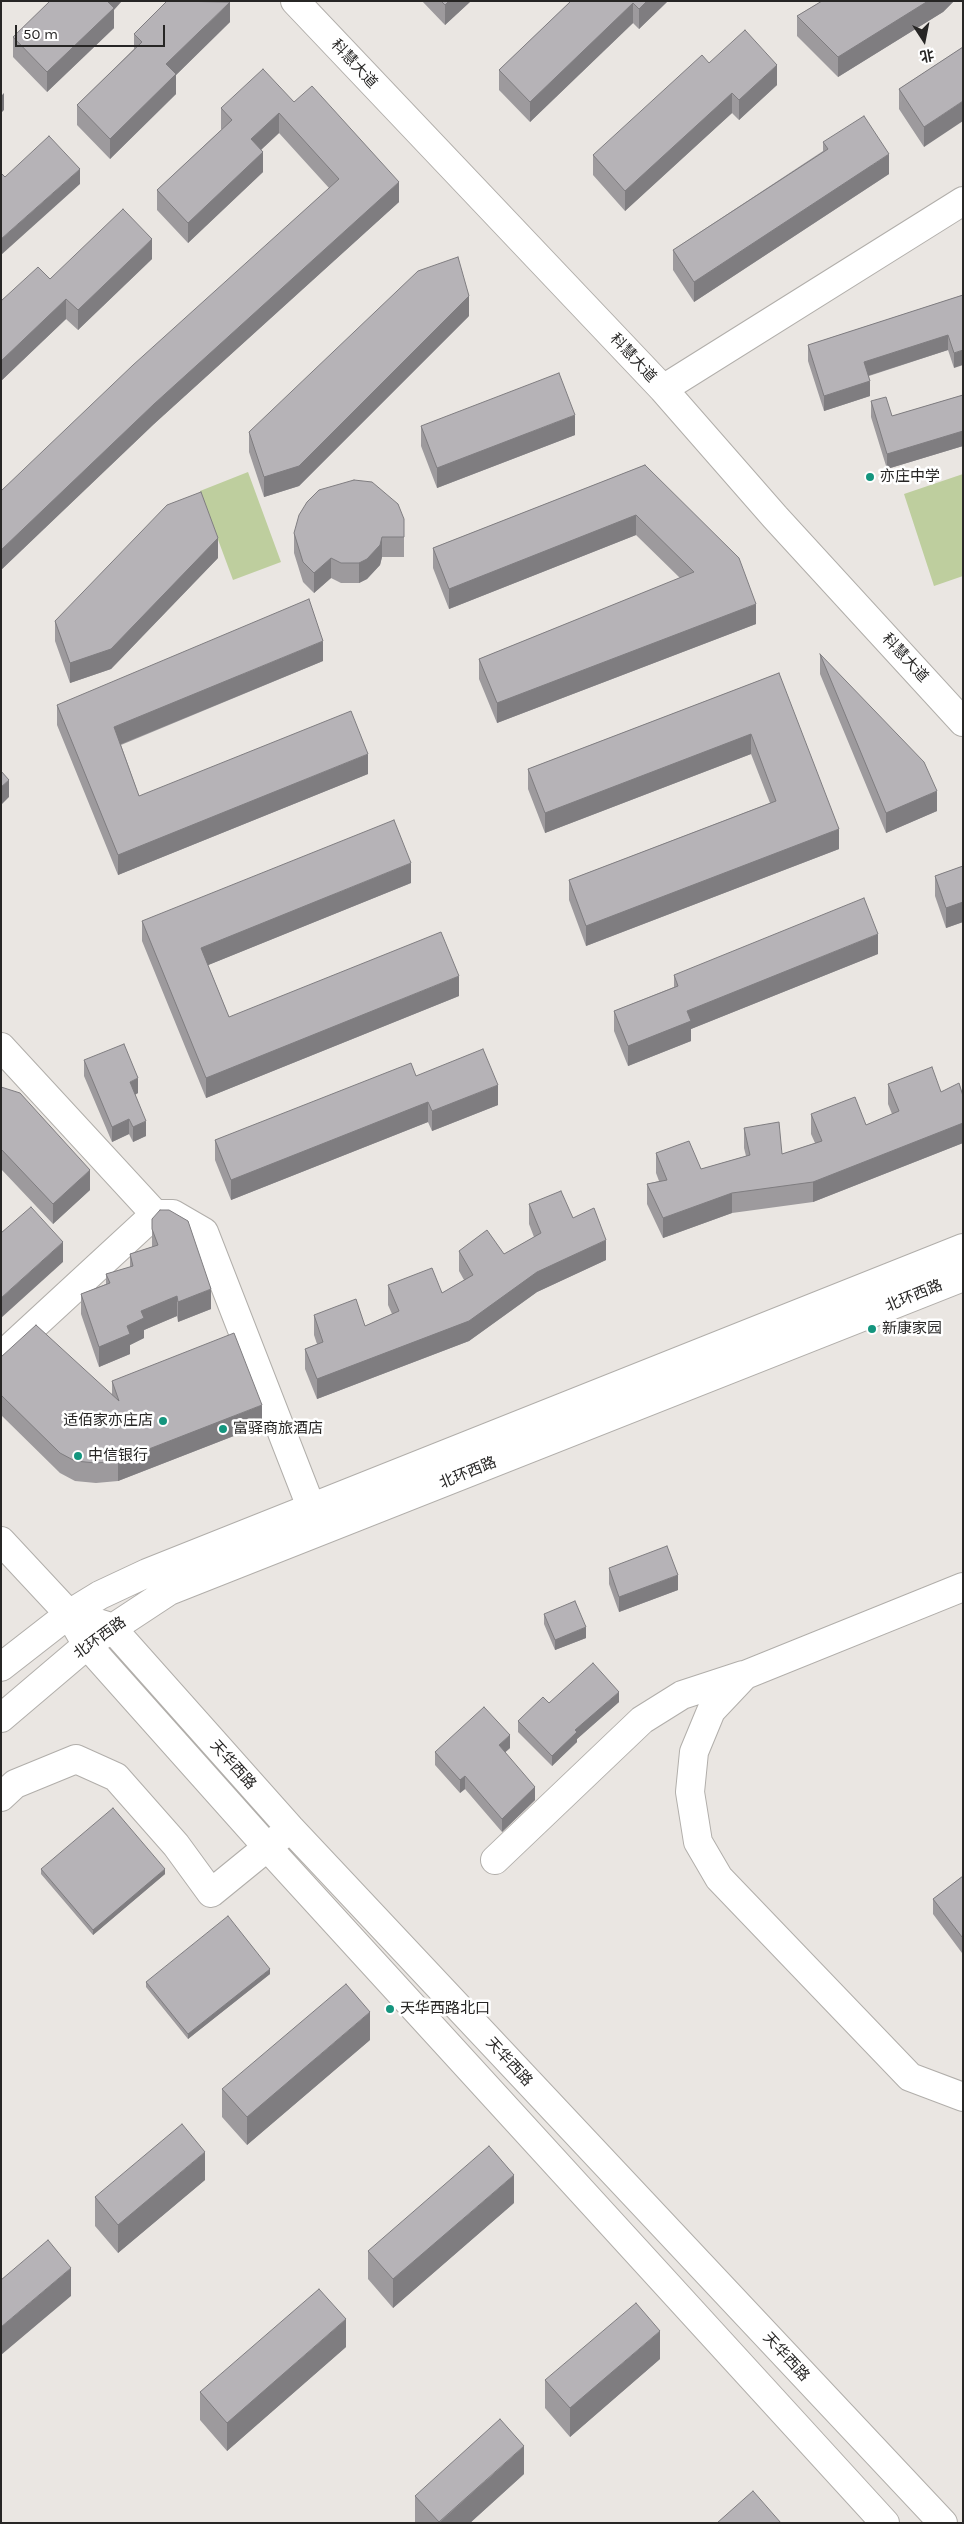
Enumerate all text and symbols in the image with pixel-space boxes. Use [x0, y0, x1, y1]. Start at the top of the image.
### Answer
scale bar [18, 15, 168, 47]
north arrow [899, 15, 949, 65]
text: 50 m [23, 25, 58, 43]
street label: 科慧大道 [327, 36, 381, 92]
text: 北 [918, 46, 935, 65]
street label: 科慧大道 [606, 330, 660, 386]
place label: 亦庄中学 [880, 468, 940, 486]
marker: 亦庄中学 [864, 471, 876, 483]
street label: 科慧大道 [878, 630, 932, 686]
street label: 北环西路 [883, 1276, 945, 1316]
place label: 新康家园 [882, 1320, 942, 1338]
marker: 新康家园 [866, 1323, 878, 1335]
place label: 适佰家亦庄店 [63, 1412, 153, 1430]
marker: 适佰家亦庄店 [157, 1415, 169, 1427]
place label: 富驿商旅酒店 [233, 1420, 323, 1438]
marker: 富驿商旅酒店 [217, 1423, 229, 1435]
place label: 中信银行 [88, 1447, 148, 1465]
marker: 中信银行 [72, 1450, 84, 1462]
street label: 北环西路 [437, 1453, 499, 1493]
street label: 北环西路 [70, 1613, 130, 1663]
street label: 天华西路 [206, 1737, 260, 1793]
place label: 天华西路北口 [400, 2000, 490, 2018]
marker: 天华西路北口 [384, 2003, 396, 2015]
street label: 天华西路 [482, 2034, 536, 2090]
street label: 天华西路 [759, 2329, 813, 2385]

